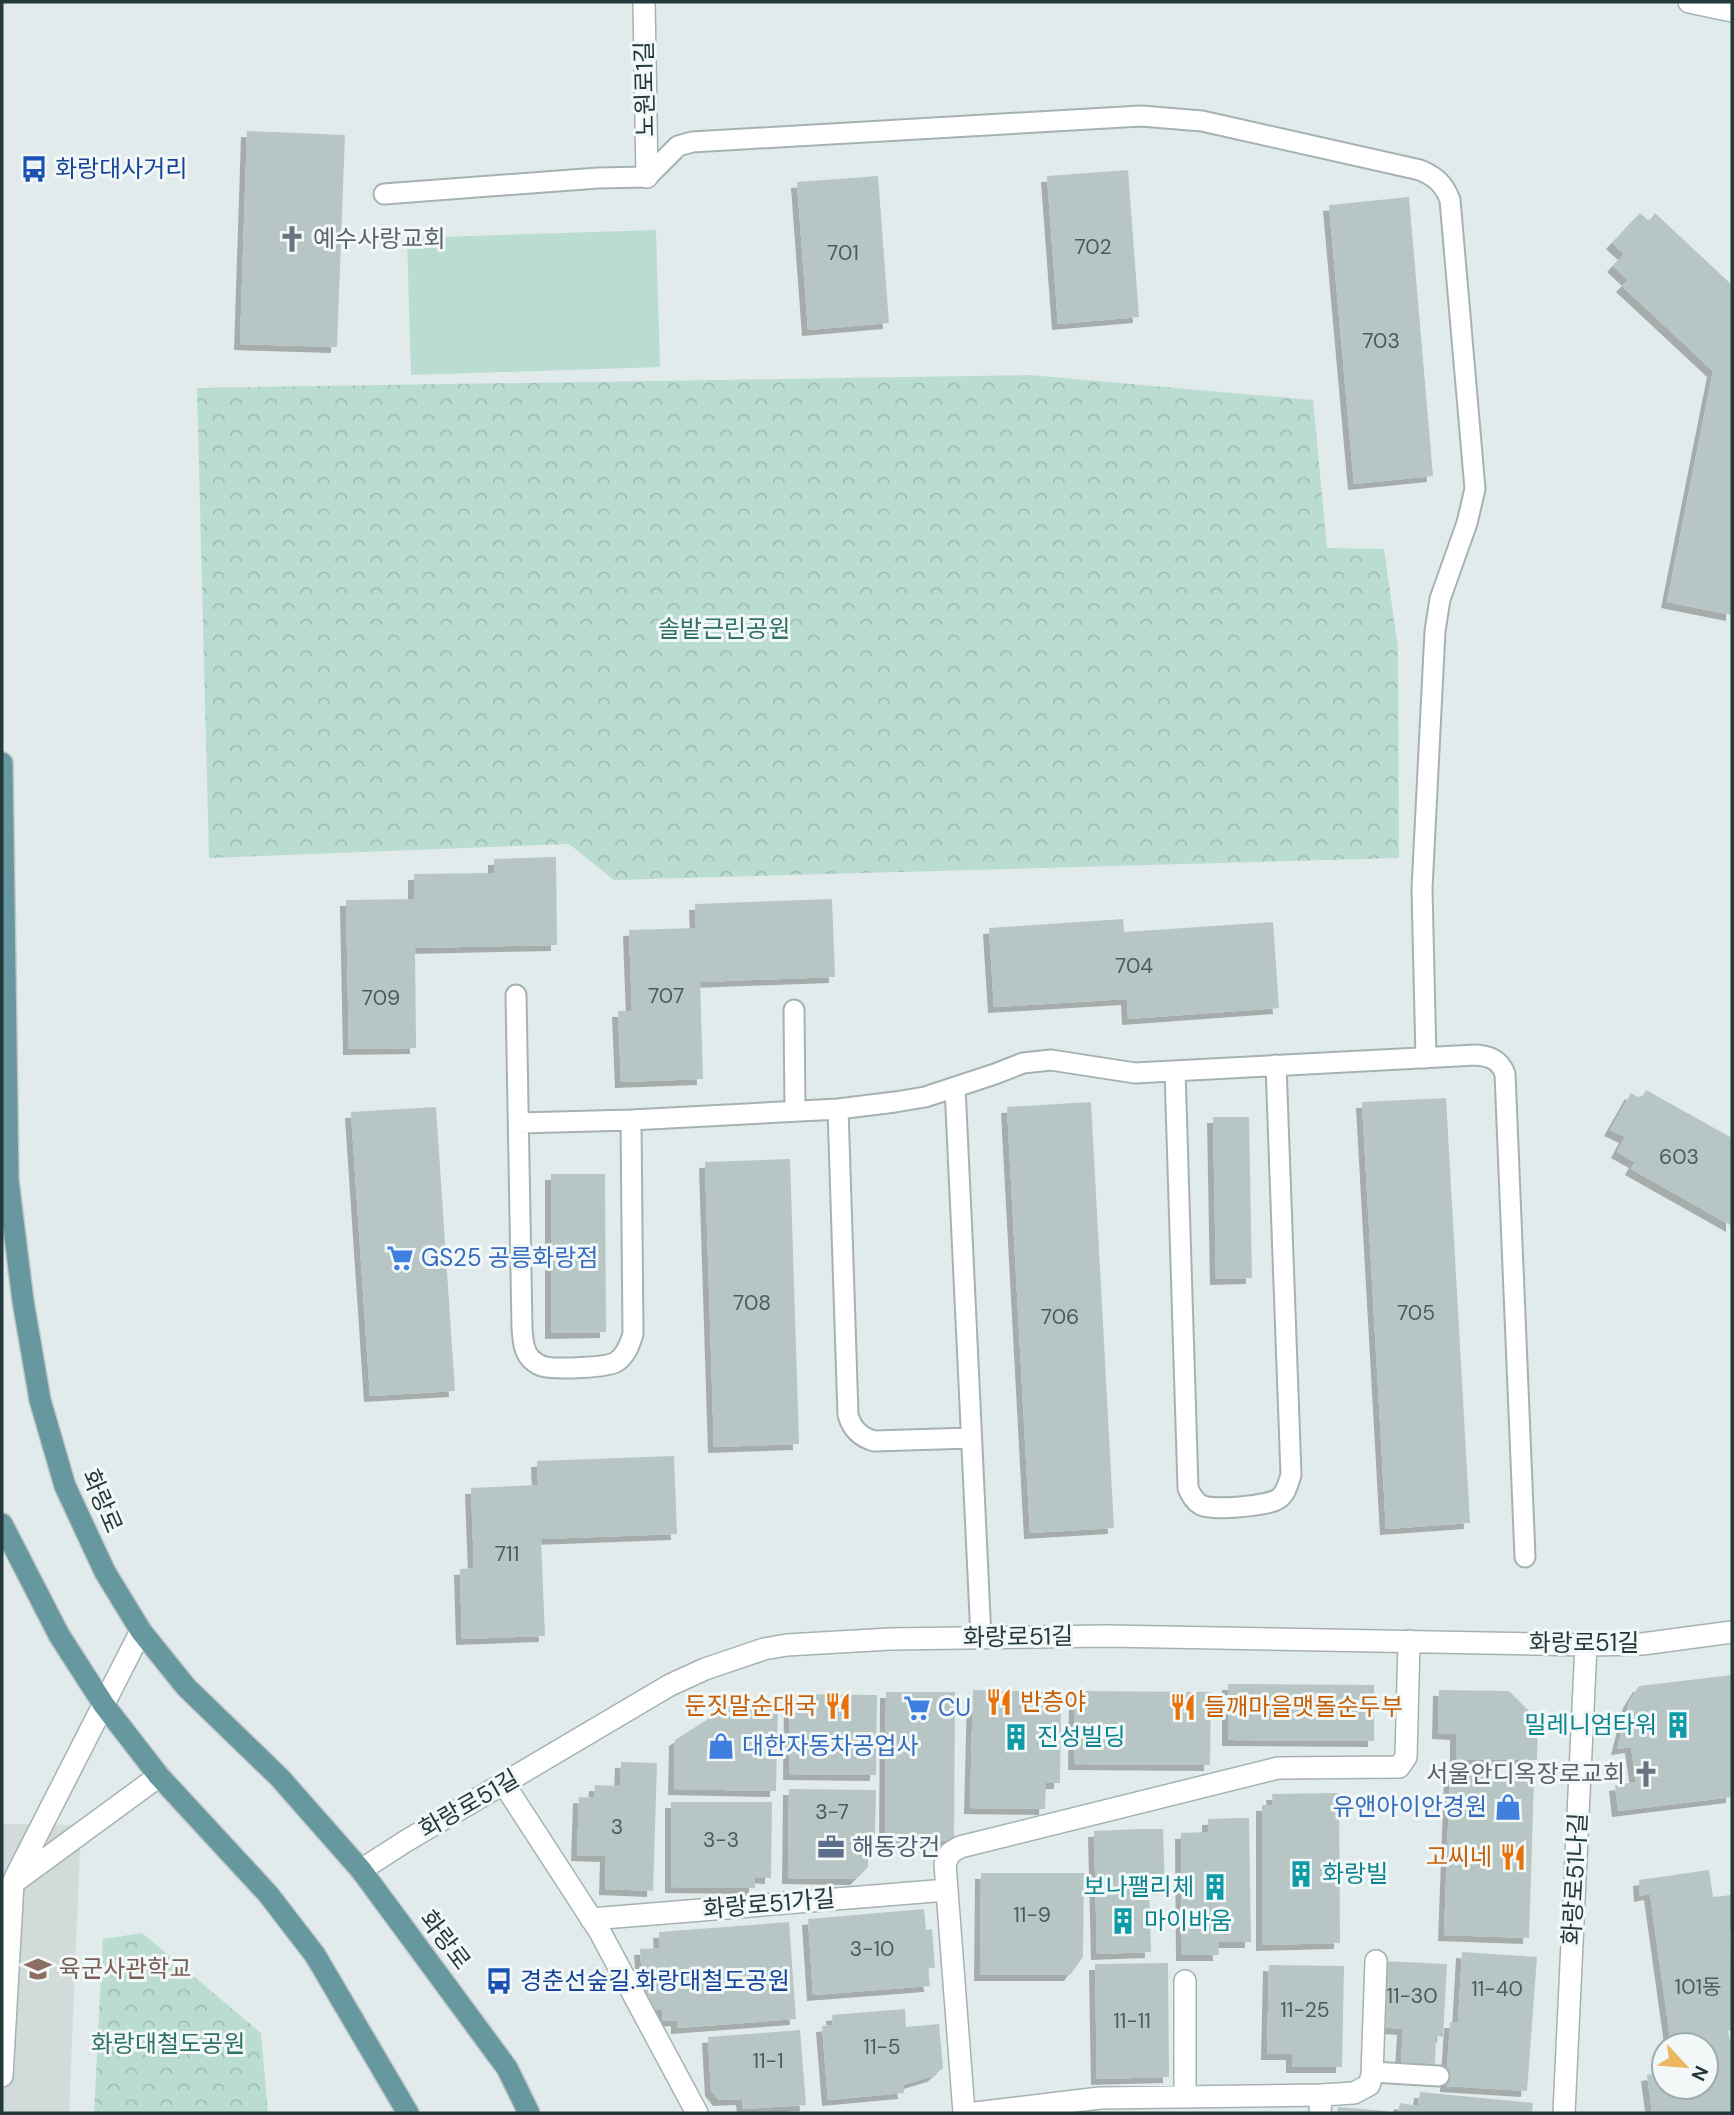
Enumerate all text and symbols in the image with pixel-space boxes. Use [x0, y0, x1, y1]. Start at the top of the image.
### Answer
street label: 노원로1길 [628, 41, 661, 137]
place label: 화랑대사거리 [55, 153, 187, 184]
bus stop icon: 화랑대사거리 [19, 154, 49, 184]
place label: 예수사랑교회 [313, 223, 445, 254]
church icon: 예수사랑교회 [277, 224, 307, 254]
house number: 702 [1074, 233, 1112, 261]
house number: 701 [827, 239, 859, 267]
house number: 703 [1362, 327, 1400, 355]
park label: 솔밭근린공원 [658, 613, 790, 644]
house number: 704 [1115, 952, 1153, 980]
house number: 707 [648, 982, 684, 1010]
house number: 709 [362, 984, 400, 1012]
house number: 603 [1659, 1143, 1699, 1171]
place label: GS25 공릉화랑점 [421, 1242, 598, 1273]
supermarket icon: GS25 공릉화랑점 [385, 1243, 415, 1273]
house number: 708 [733, 1289, 771, 1317]
house number: 705 [1397, 1299, 1435, 1327]
house number: 706 [1041, 1303, 1079, 1331]
street label: 화랑로 [75, 1464, 130, 1537]
house number: 711 [495, 1540, 519, 1568]
street label: 화랑로51길 [963, 1620, 1073, 1653]
street label: 화랑로51길 [1529, 1627, 1639, 1658]
place label: 반층야 [1020, 1686, 1086, 1717]
restaurant icon: 반층야 [984, 1687, 1014, 1717]
place label: 둔짓말순대국 [685, 1690, 817, 1721]
restaurant icon: 둔짓말순대국 [823, 1691, 853, 1721]
place label: 들깨마을맷돌순두부 [1204, 1691, 1403, 1722]
place label: CU [938, 1692, 971, 1723]
restaurant icon: 들깨마을맷돌순두부 [1168, 1692, 1198, 1722]
supermarket icon: CU [902, 1693, 932, 1723]
place label: 밀레니엄타워 [1525, 1709, 1657, 1740]
building icon: 밀레니엄타워 [1663, 1710, 1693, 1740]
place label: 진성빌딩 [1037, 1721, 1125, 1752]
building icon: 진성빌딩 [1001, 1722, 1031, 1752]
place label: 대한자동차공업사 [742, 1730, 919, 1761]
shop icon: 대한자동차공업사 [706, 1731, 736, 1761]
place label: 서울안디옥장로교회 [1426, 1758, 1625, 1789]
church icon: 서울안디옥장로교회 [1631, 1759, 1661, 1789]
street label: 화랑로51길 [413, 1763, 524, 1845]
place label: 유앤아이안경원 [1332, 1791, 1487, 1822]
shop icon: 유앤아이안경원 [1493, 1792, 1523, 1822]
house number: 3-7 [815, 1798, 849, 1826]
street label: 화랑로51나길 [1556, 1812, 1593, 1946]
house number: 3 [611, 1813, 623, 1841]
house number: 3-3 [703, 1826, 739, 1854]
place label: 해동강건 [852, 1831, 940, 1862]
office icon: 해동강건 [816, 1832, 846, 1862]
place label: 고씨네 [1426, 1841, 1492, 1872]
restaurant icon: 고씨네 [1498, 1842, 1528, 1872]
place label: 화랑빌 [1322, 1858, 1388, 1889]
building icon: 화랑빌 [1286, 1859, 1316, 1889]
place label: 보나팰리체 [1084, 1871, 1194, 1902]
building icon: 보나팰리체 [1200, 1872, 1230, 1902]
street label: 화랑로51가길 [702, 1882, 836, 1925]
house number: 11-9 [1013, 1901, 1051, 1929]
street label: 화랑로 [413, 1904, 478, 1975]
place label: 마이바움 [1144, 1905, 1232, 1936]
building icon: 마이바움 [1108, 1906, 1138, 1936]
house number: 3-10 [850, 1935, 894, 1963]
place label: 육군사관학교 [59, 1953, 191, 1984]
school or university icon: 육군사관학교 [23, 1954, 53, 1984]
place label: 경춘선숲길.화랑대철도공원 [520, 1965, 790, 1996]
bus stop icon: 경춘선숲길.화랑대철도공원 [484, 1966, 514, 1996]
house number: 101동 [1675, 1973, 1721, 2001]
house number: 11-40 [1471, 1975, 1523, 2003]
house number: 11-30 [1386, 1982, 1438, 2010]
house number: 11-25 [1280, 1996, 1330, 2024]
house number: 11-11 [1113, 2007, 1151, 2035]
park label: 화랑대철도공원 [91, 2028, 245, 2059]
north arrow [1650, 2031, 1720, 2101]
house number: 11-5 [863, 2033, 901, 2061]
house number: 11-1 [752, 2047, 784, 2075]
text: N [1686, 2062, 1714, 2085]

